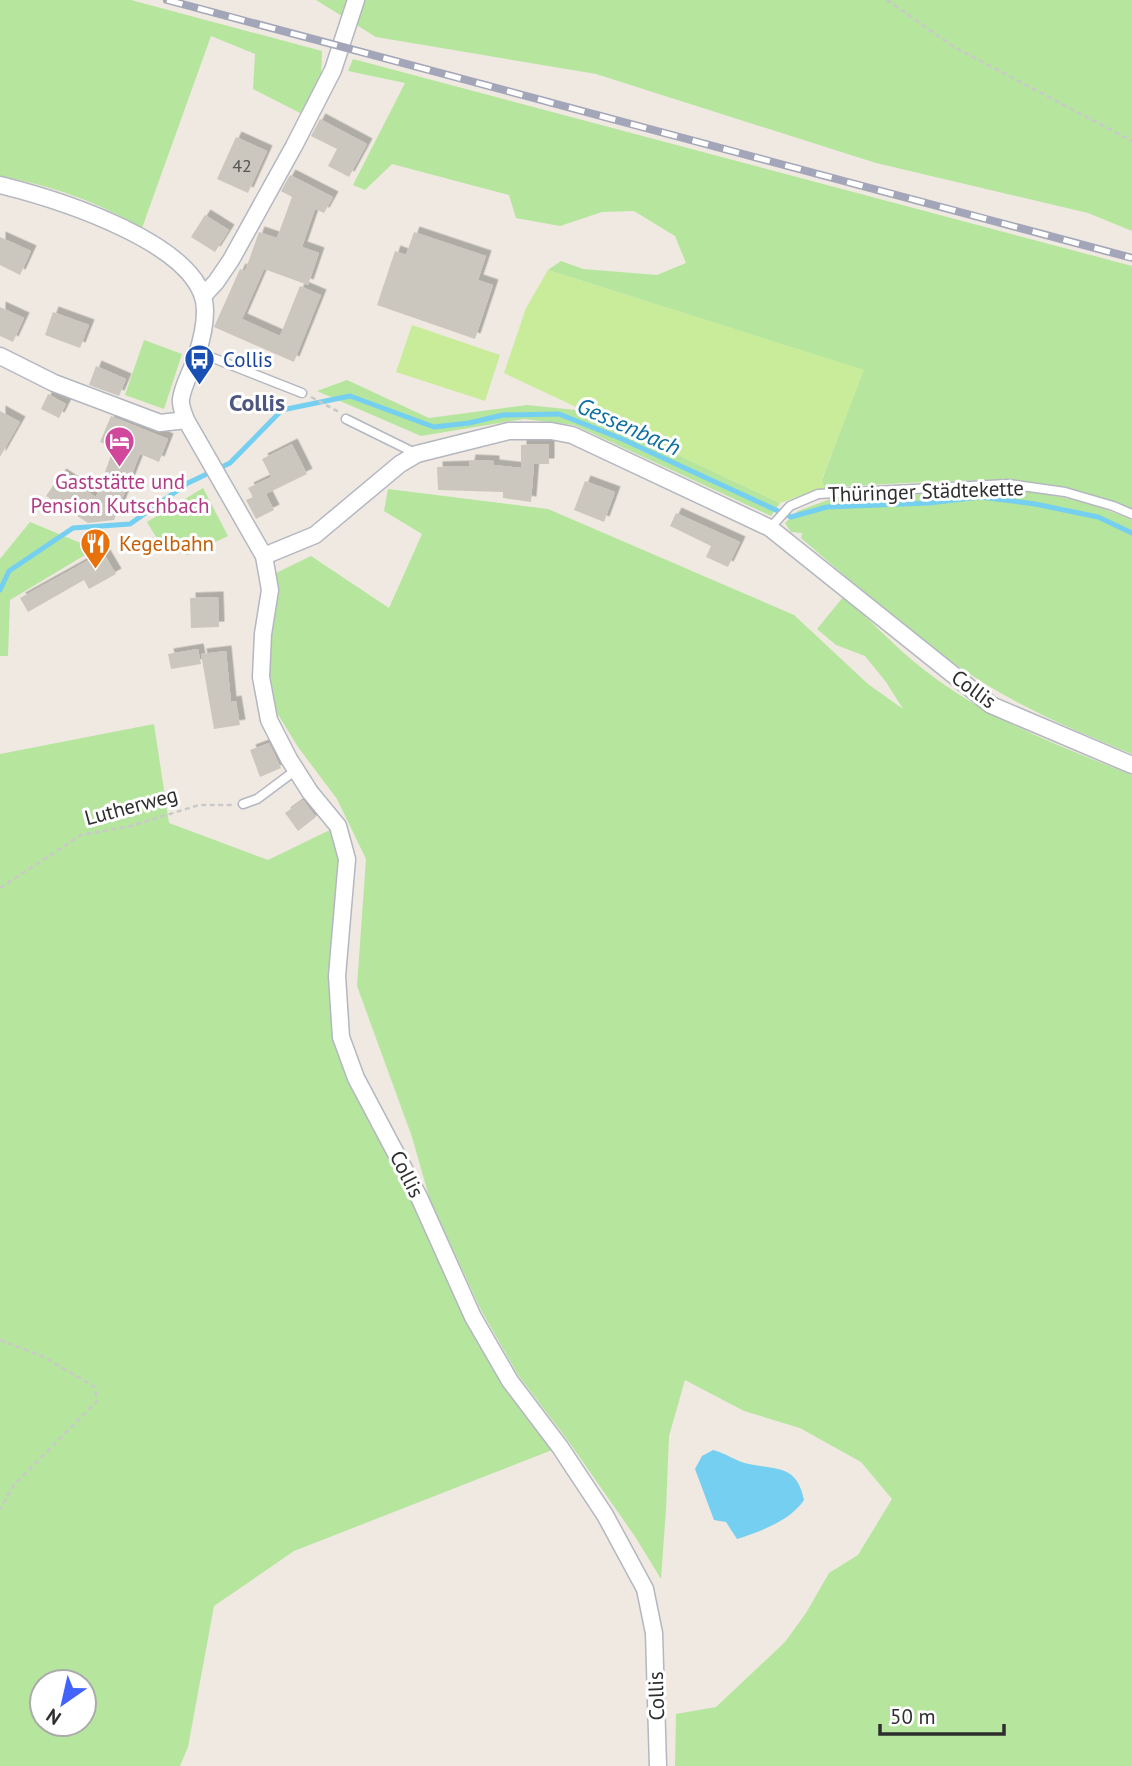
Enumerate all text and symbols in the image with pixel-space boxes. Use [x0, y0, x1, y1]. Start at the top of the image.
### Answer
house number: 42 [232, 154, 252, 177]
bus stop icon: Collis [183, 342, 217, 386]
place label: Collis [223, 346, 272, 373]
district label: Collis [229, 387, 285, 418]
water label: Gessenbach [573, 390, 685, 462]
hotel icon: Gaststätte und Pension Kutschbach [103, 424, 137, 468]
place label: Gaststätte und Pension Kutschbach [30, 468, 210, 519]
street label: Thüringer Städtekette [828, 474, 1024, 508]
restaurant icon: Kegelbahn [79, 526, 113, 570]
place label: Kegelbahn [119, 530, 214, 557]
street label: Collis [946, 664, 1002, 714]
street label: Lutherweg [82, 781, 180, 831]
street label: Collis [384, 1146, 430, 1202]
north arrow [28, 1668, 98, 1738]
street label: Collis [642, 1671, 670, 1721]
scale bar [880, 1692, 1004, 1736]
text: 50 m [890, 1703, 936, 1730]
text: N [42, 1704, 65, 1731]

